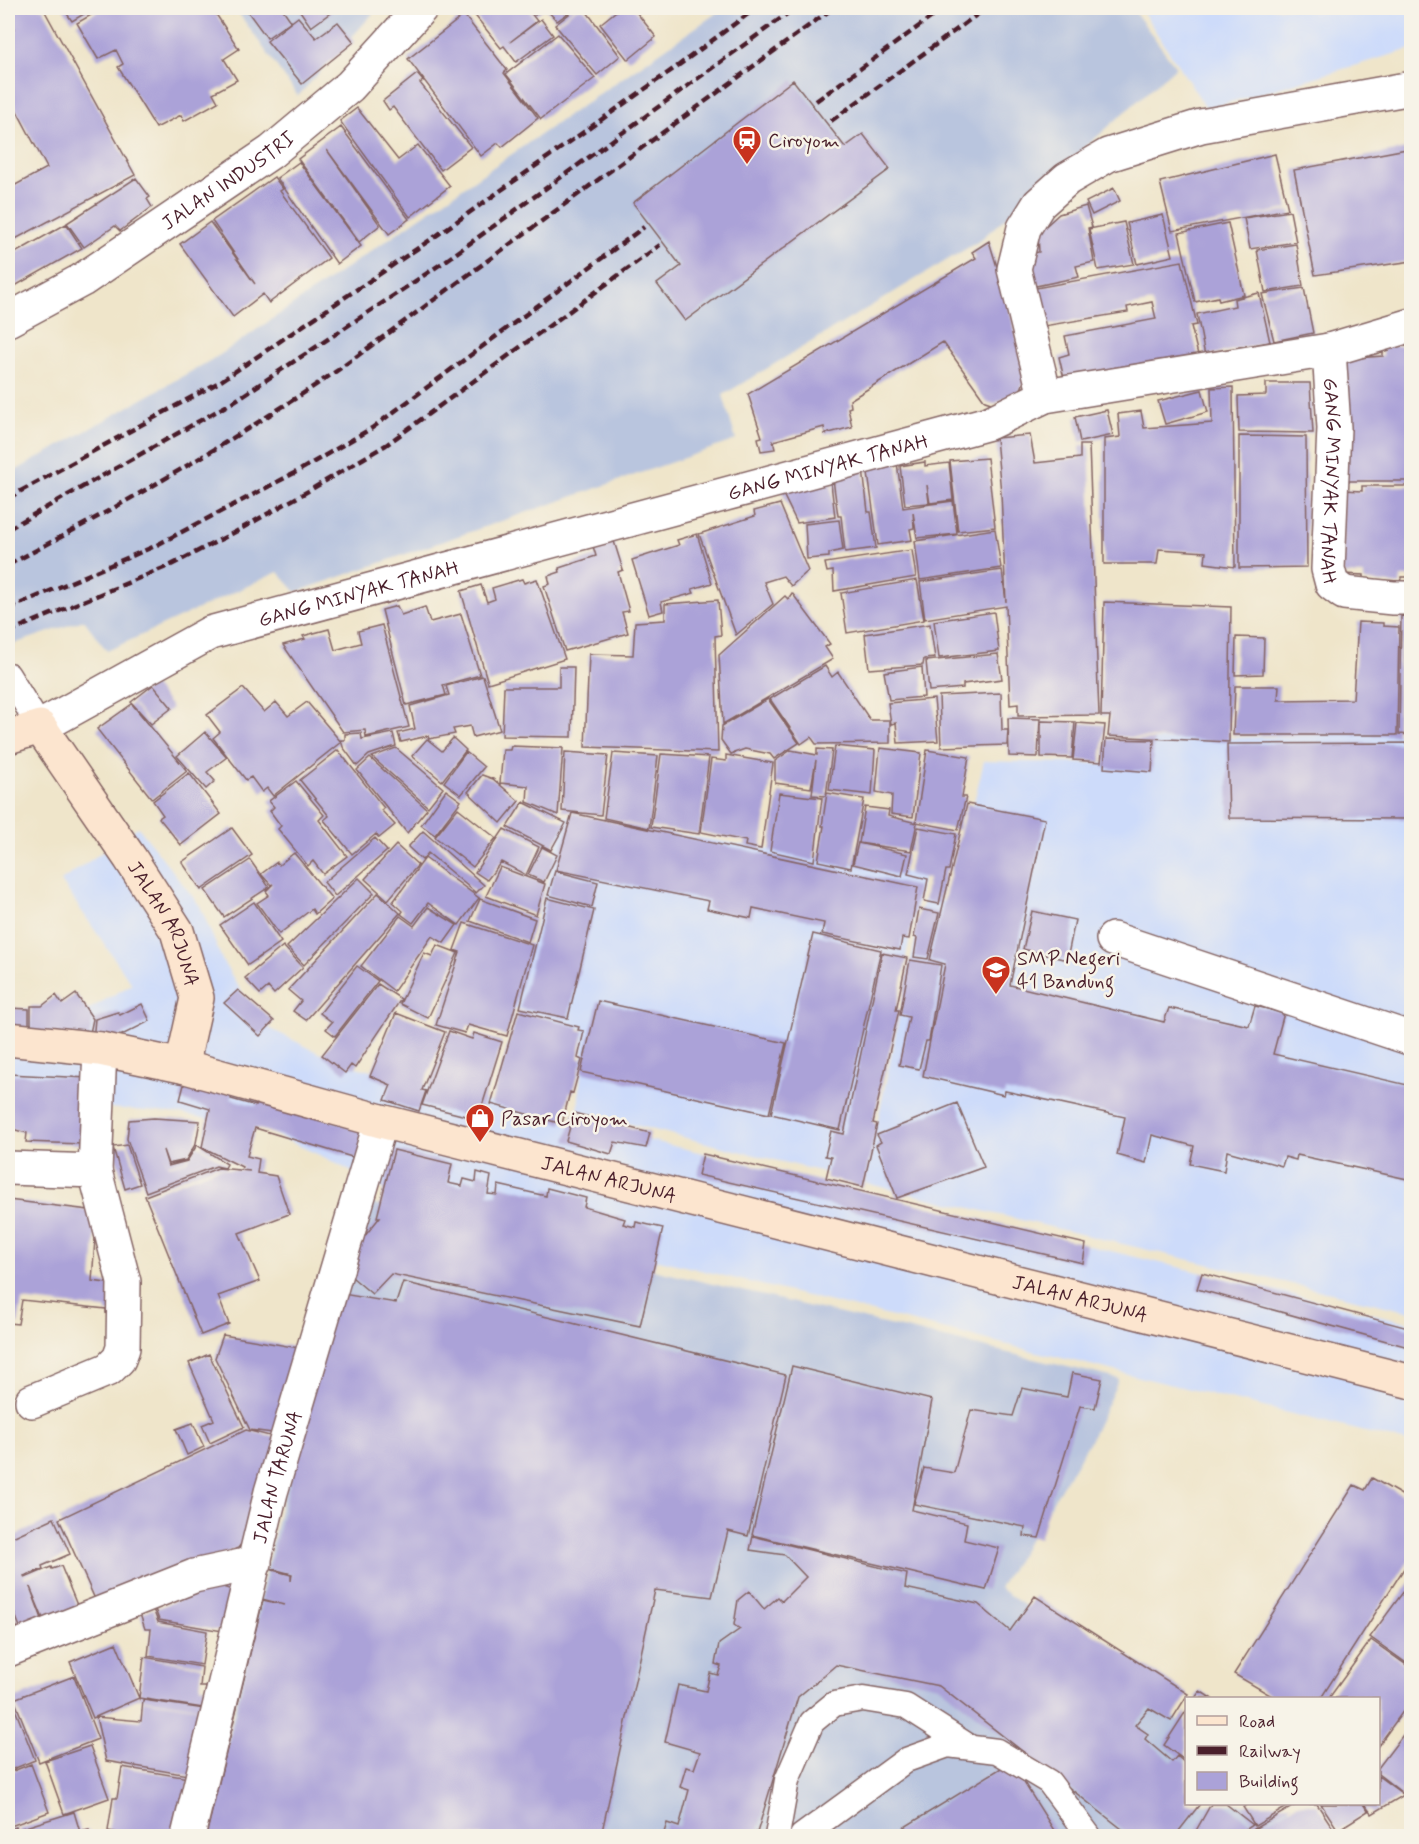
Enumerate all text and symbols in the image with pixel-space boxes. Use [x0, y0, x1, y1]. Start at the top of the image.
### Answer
station icon: Ciroyom [731, 124, 763, 166]
street label: JALAN INDUSTRI [157, 125, 302, 237]
place label: Ciroyom [768, 128, 840, 155]
street label: GANG MINYAK TANAH [1313, 377, 1346, 588]
street label: GANG MINYAK TANAH [725, 428, 931, 508]
street label: GANG MINYAK TANAH [255, 554, 462, 634]
street label: JALAN ARJUNA [120, 856, 205, 990]
place label: SMP Negeri 41 Bandung [1017, 946, 1120, 998]
school or university icon: SMP Negeri 41 Bandung [980, 954, 1012, 996]
shop icon: Pasar Ciroyom [464, 1102, 496, 1144]
place label: Pasar Ciroyom [501, 1106, 628, 1133]
street label: JALAN ARJUNA [538, 1150, 679, 1210]
street label: JALAN ARJUNA [1009, 1269, 1150, 1330]
street label: JALAN TARUNA [247, 1407, 309, 1547]
legend [1185, 1697, 1380, 1805]
text: Road [1239, 1710, 1275, 1734]
text: Railway [1239, 1740, 1301, 1764]
text: Building [1239, 1770, 1299, 1796]

